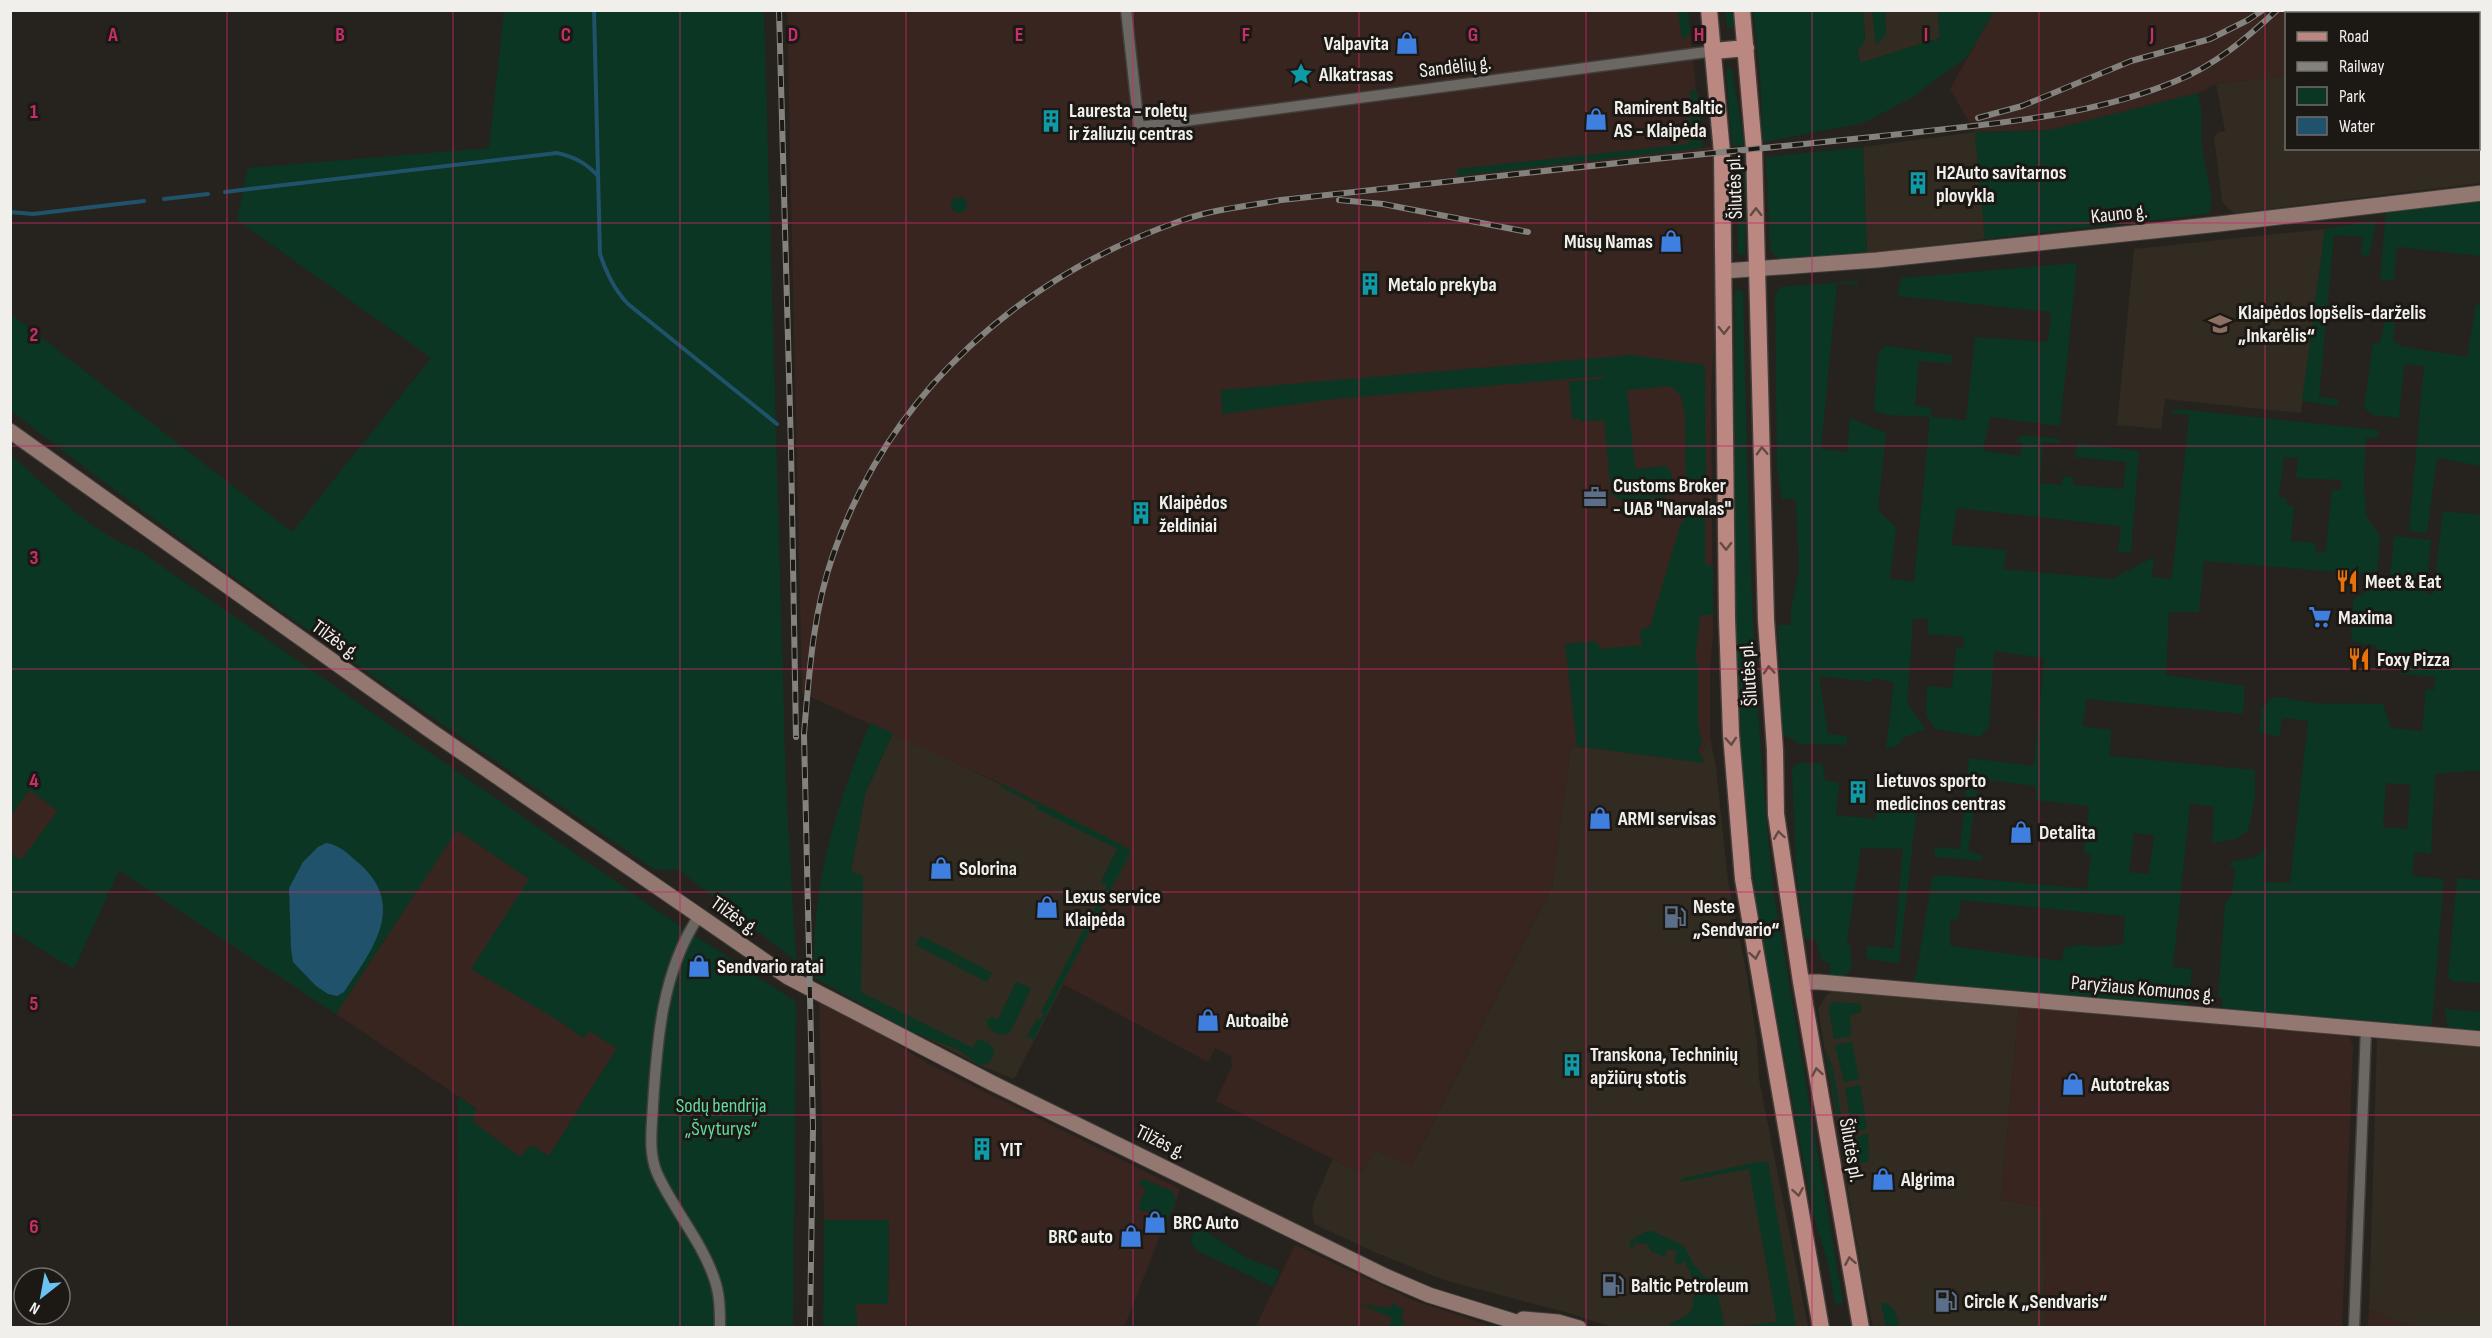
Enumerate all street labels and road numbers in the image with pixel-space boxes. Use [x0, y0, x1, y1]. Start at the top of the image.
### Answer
street label: Sandėlių g. [1418, 51, 1492, 83]
street label: Šilutės pl. [1722, 154, 1748, 220]
street label: Kauno g. [2090, 199, 2149, 229]
street label: Tilžės g. [307, 615, 364, 665]
street label: Šilutės pl. [1735, 641, 1763, 707]
street label: Tilžės g. [706, 891, 763, 941]
street label: Paryžiaus Komunos g. [2070, 971, 2216, 1007]
street label: Šilutės pl. [1834, 1116, 1868, 1184]
street label: Tilžės g. [1132, 1120, 1189, 1164]

